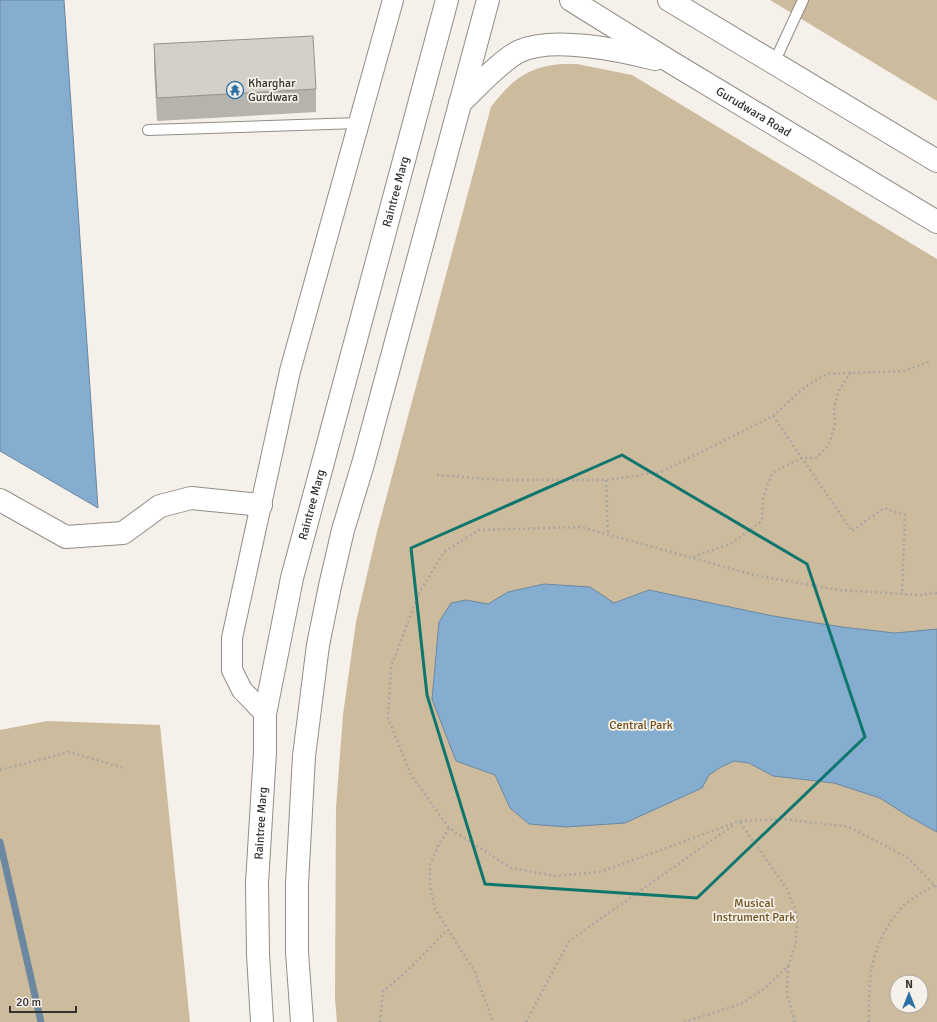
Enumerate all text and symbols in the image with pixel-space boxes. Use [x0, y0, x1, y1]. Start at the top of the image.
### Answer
place label: Kharghar Gurdwara [248, 76, 298, 105]
temple icon: Kharghar Gurdwara [225, 80, 245, 100]
street label: Gurudwara Road [713, 83, 794, 140]
street label: Raintree Marg [379, 155, 412, 229]
street label: Raintree Marg [295, 468, 328, 542]
park label: Central Park [609, 718, 673, 733]
street label: Raintree Marg [251, 787, 270, 860]
park label: Musical Instrument Park [713, 896, 795, 925]
north arrow [889, 974, 929, 1014]
text: N [905, 978, 913, 991]
scale bar [10, 988, 76, 1014]
text: 20 m [16, 995, 41, 1010]

